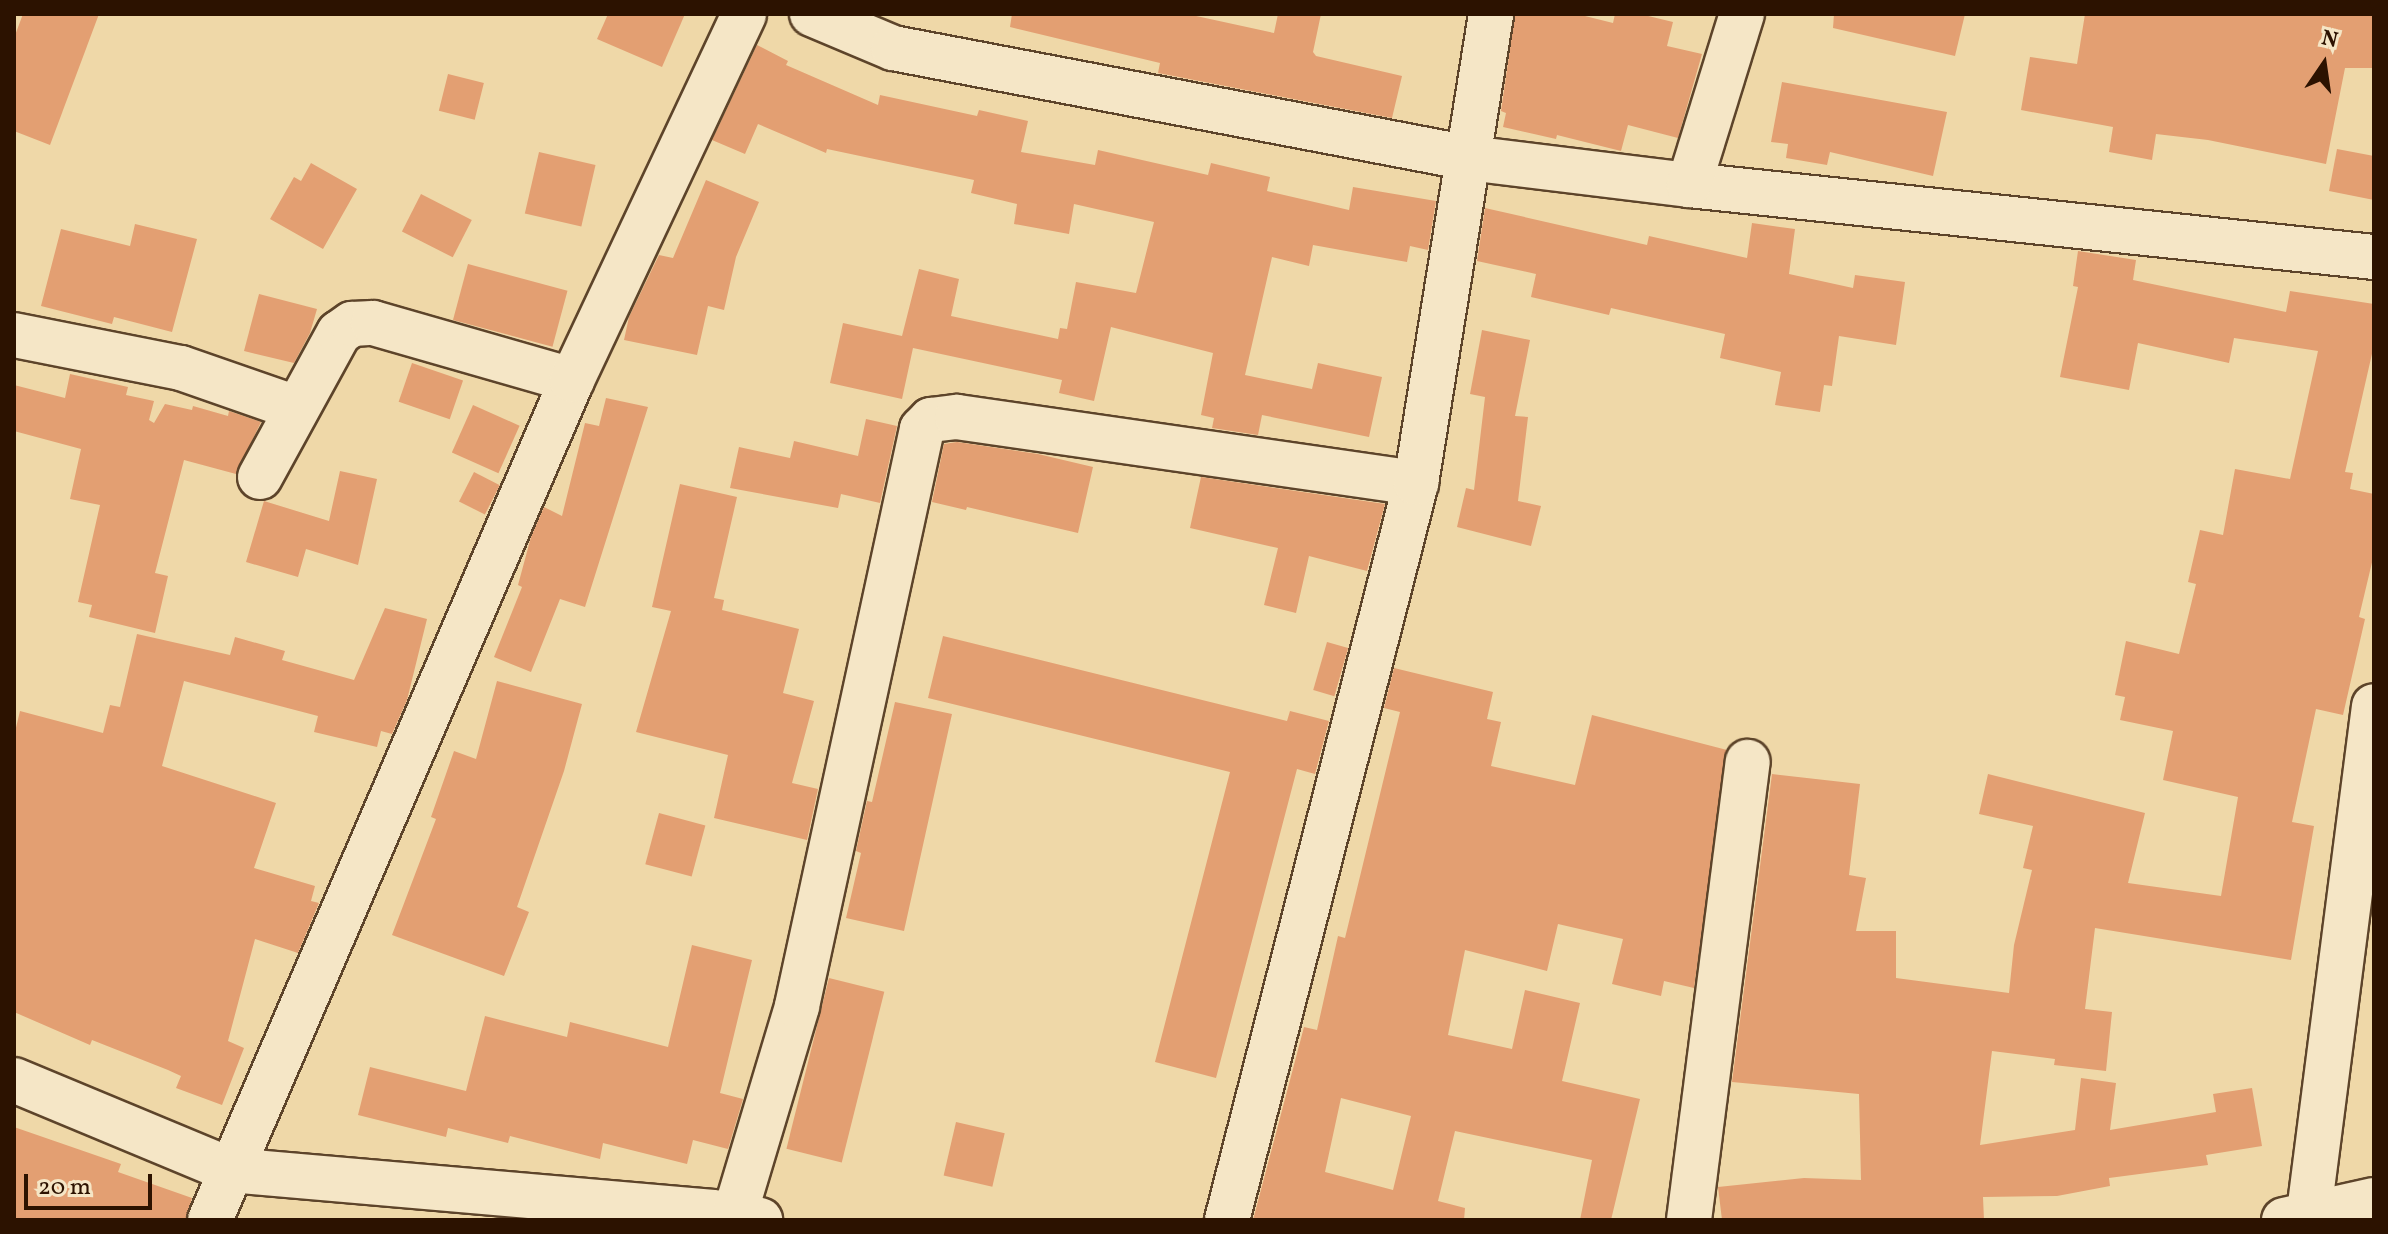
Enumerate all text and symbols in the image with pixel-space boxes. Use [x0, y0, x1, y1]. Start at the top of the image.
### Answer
text: N [2318, 23, 2341, 57]
north arrow [2284, 24, 2364, 104]
scale bar [28, 1158, 156, 1208]
text: 20 m [38, 1171, 91, 1205]

